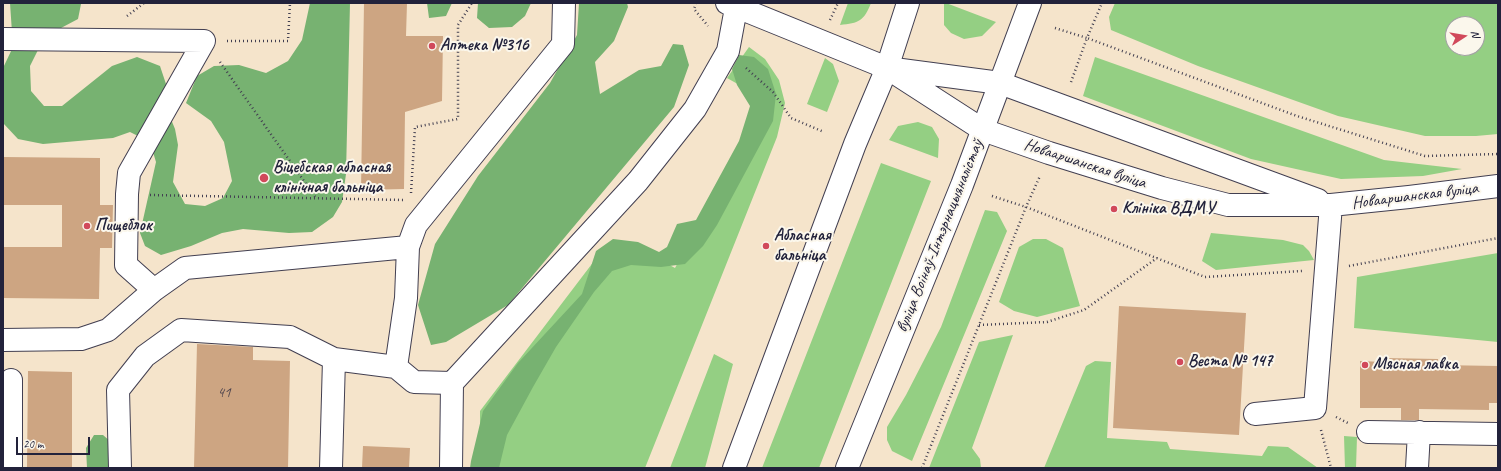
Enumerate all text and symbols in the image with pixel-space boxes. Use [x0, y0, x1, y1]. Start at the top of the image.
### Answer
north arrow [1445, 16, 1485, 56]
text: N [1468, 29, 1483, 39]
place label: Аптека №316 [440, 36, 529, 56]
marker: Аптека №316 [427, 41, 437, 51]
street label: Новааршанская вуліца [1021, 135, 1149, 193]
street label: вуліца Воінаў-Інтэрнацыяналістаў [892, 137, 988, 335]
place label: Віцебская абласная клінічная бальніца [273, 158, 391, 198]
marker: Віцебская абласная клінічная бальніца [258, 172, 270, 184]
street label: Новааршанская вуліца [1351, 178, 1479, 214]
place label: Клініка ВДМУ [1122, 199, 1215, 219]
marker: Клініка ВДМУ [1109, 204, 1119, 214]
place label: Пищеблок [95, 216, 152, 236]
marker: Пищеблок [82, 221, 92, 231]
place label: Абласная бальніца [774, 226, 831, 266]
marker: Абласная бальніца [761, 241, 771, 251]
place label: Веста № 147 [1188, 352, 1272, 372]
place label: Мясная лавка [1373, 355, 1458, 375]
marker: Веста № 147 [1175, 357, 1185, 367]
marker: Мясная лавка [1360, 360, 1370, 370]
house number: 41 [217, 384, 231, 402]
scale bar [18, 429, 92, 455]
text: 20 m [23, 436, 43, 452]

